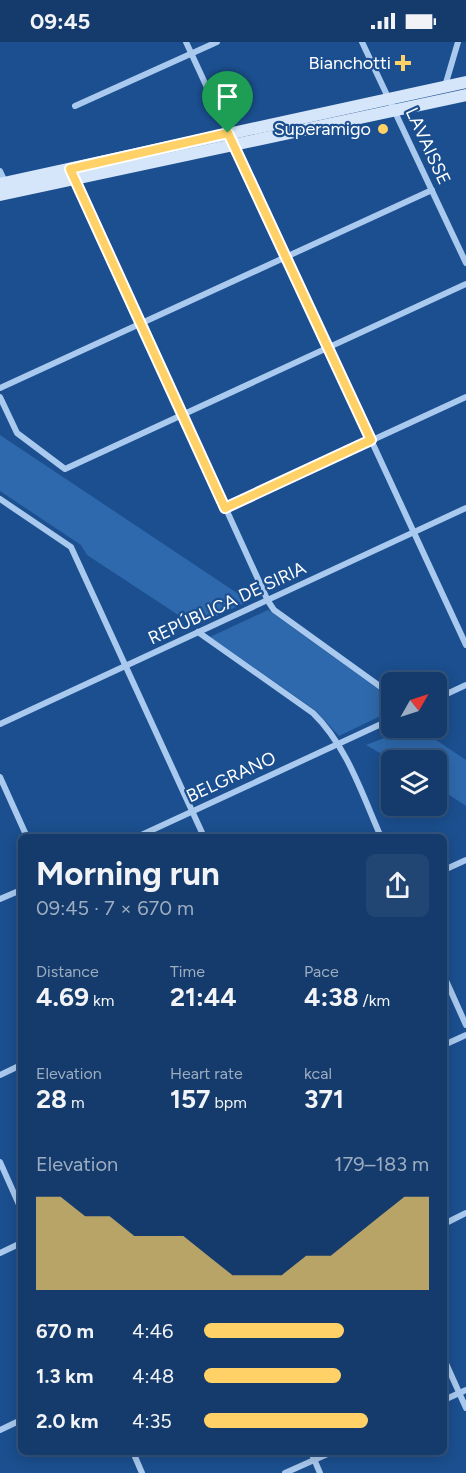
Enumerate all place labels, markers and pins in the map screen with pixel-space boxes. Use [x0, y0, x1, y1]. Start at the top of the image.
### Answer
place label: Bianchotti [309, 52, 391, 74]
marker: Bianchotti [396, 56, 410, 70]
pin [202, 71, 253, 133]
place label: Superamigo [274, 118, 371, 140]
marker: Superamigo [376, 122, 390, 136]

